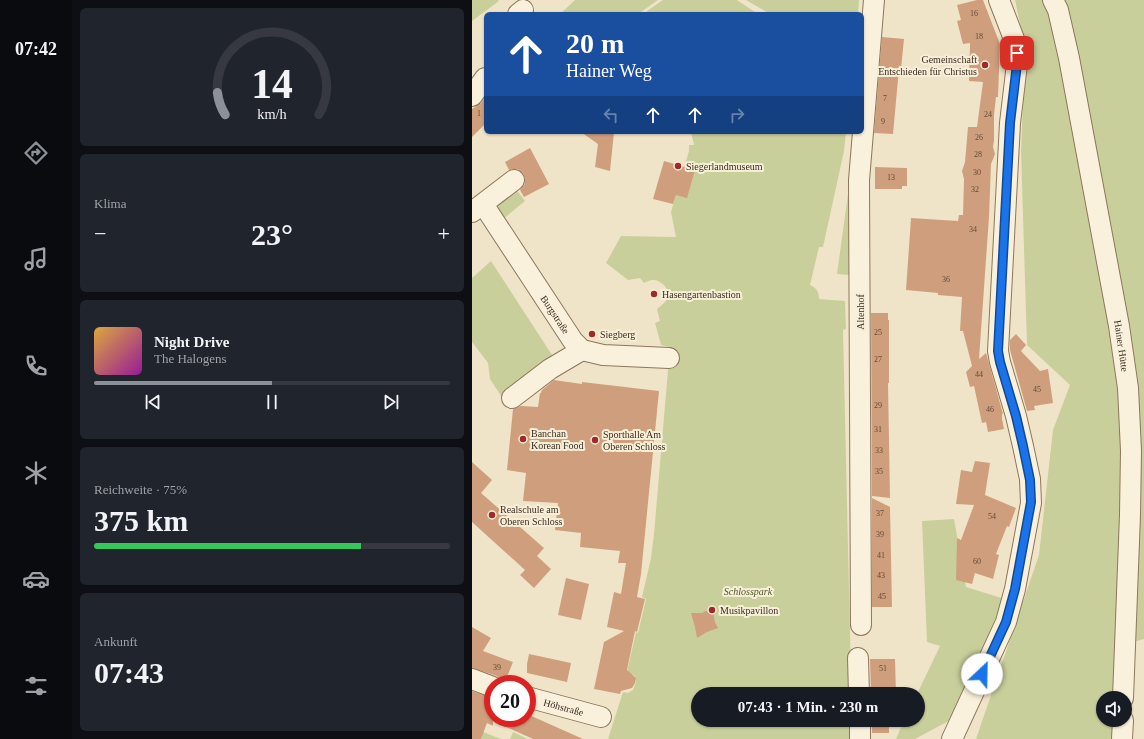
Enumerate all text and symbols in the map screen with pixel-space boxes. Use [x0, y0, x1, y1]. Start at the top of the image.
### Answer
house number: 16 [970, 9, 978, 18]
icon: ahead [500, 28, 552, 80]
text: 20 m [566, 28, 624, 59]
house number: 18 [975, 32, 983, 41]
pin [1000, 36, 1034, 70]
text: 07:42 [15, 39, 57, 59]
icon: arrive [1006, 42, 1028, 64]
place label: Gemeinschaft Entschieden für Christus [878, 54, 977, 77]
marker: Gemeinschaft Entschieden für Christus [980, 60, 990, 70]
text: 14 [251, 61, 293, 107]
text: Hainer Weg [566, 61, 652, 81]
house number: 7 [883, 94, 887, 103]
icon: left [600, 104, 622, 126]
icon: ahead [642, 104, 664, 126]
icon: ahead [684, 104, 706, 126]
icon: right [726, 104, 748, 126]
text: km/h [257, 106, 287, 122]
house number: 1 [477, 109, 481, 118]
house number: 24 [984, 110, 992, 119]
house number: 9 [881, 117, 885, 126]
house number: 26 [975, 133, 983, 142]
icon: directions [22, 139, 50, 167]
house number: 28 [974, 150, 982, 159]
marker: Siegerlandmuseum [673, 161, 683, 171]
place label: Siegerlandmuseum [686, 161, 763, 172]
house number: 30 [973, 168, 981, 177]
house number: 13 [887, 173, 895, 182]
house number: 32 [971, 185, 979, 194]
text: Klima [94, 196, 127, 211]
text: 23° [251, 218, 293, 251]
text: − [94, 221, 106, 246]
text: + [438, 221, 450, 246]
house number: 34 [969, 225, 977, 234]
icon: music [22, 245, 50, 273]
house number: 36 [942, 275, 950, 284]
marker: Hasengartenbastion [649, 289, 659, 299]
place label: Hasengartenbastion [662, 289, 741, 300]
street label: Burgstraße [539, 293, 572, 336]
street label: Altenhof [855, 294, 866, 330]
street label: Hainer Hütte [1112, 319, 1131, 373]
house number: 25 [874, 328, 882, 337]
marker: Siegberg [587, 329, 597, 339]
place label: Siegberg [600, 329, 635, 340]
text: Night Drive [154, 334, 229, 350]
text: The Halogens [154, 351, 227, 366]
icon: phone [22, 352, 50, 380]
house number: 27 [874, 355, 882, 364]
house number: 44 [975, 370, 983, 379]
house number: 45 [1033, 385, 1041, 394]
icon: previous [142, 391, 164, 413]
icon: pause [261, 391, 283, 413]
icon: next [380, 391, 402, 413]
house number: 29 [874, 401, 882, 410]
house number: 46 [986, 405, 994, 414]
house number: 31 [874, 425, 882, 434]
place label: Banchan Korean Food [531, 428, 584, 451]
place label: Sporthalle Am Oberen Schloss [603, 429, 666, 452]
marker: Banchan Korean Food [518, 434, 528, 444]
marker: Sporthalle Am Oberen Schloss [590, 435, 600, 445]
house number: 33 [875, 446, 883, 455]
icon: climate [22, 459, 50, 487]
house number: 35 [875, 467, 883, 476]
text: Reichweite · 75% [94, 482, 187, 497]
text: 375 km [94, 504, 188, 537]
place label: Realschule am Oberen Schloss [500, 504, 563, 527]
house number: 37 [876, 509, 884, 518]
marker: Realschule am Oberen Schloss [487, 510, 497, 520]
house number: 54 [988, 512, 996, 521]
house number: 39 [876, 530, 884, 539]
house number: 41 [877, 551, 885, 560]
house number: 60 [973, 557, 981, 566]
icon: car [22, 565, 50, 593]
house number: 43 [877, 571, 885, 580]
park label: Schlosspark [724, 586, 773, 597]
house number: 45 [878, 592, 886, 601]
marker: Musikpavillon [707, 605, 717, 615]
place label: Musikpavillon [720, 605, 778, 616]
text: Ankunft [94, 634, 137, 649]
position arrow [961, 653, 1003, 695]
text: 07:43 [94, 656, 164, 689]
house number: 39 [493, 663, 501, 672]
house number: 51 [879, 664, 887, 673]
icon: filters [22, 672, 50, 700]
speed limit sign: 20 [484, 675, 536, 727]
map controls [1096, 691, 1132, 727]
button: sound [1096, 691, 1132, 727]
street label: Höhstraße [542, 696, 586, 718]
text: 07:43 · 1 Min. · 230 m [738, 699, 878, 715]

